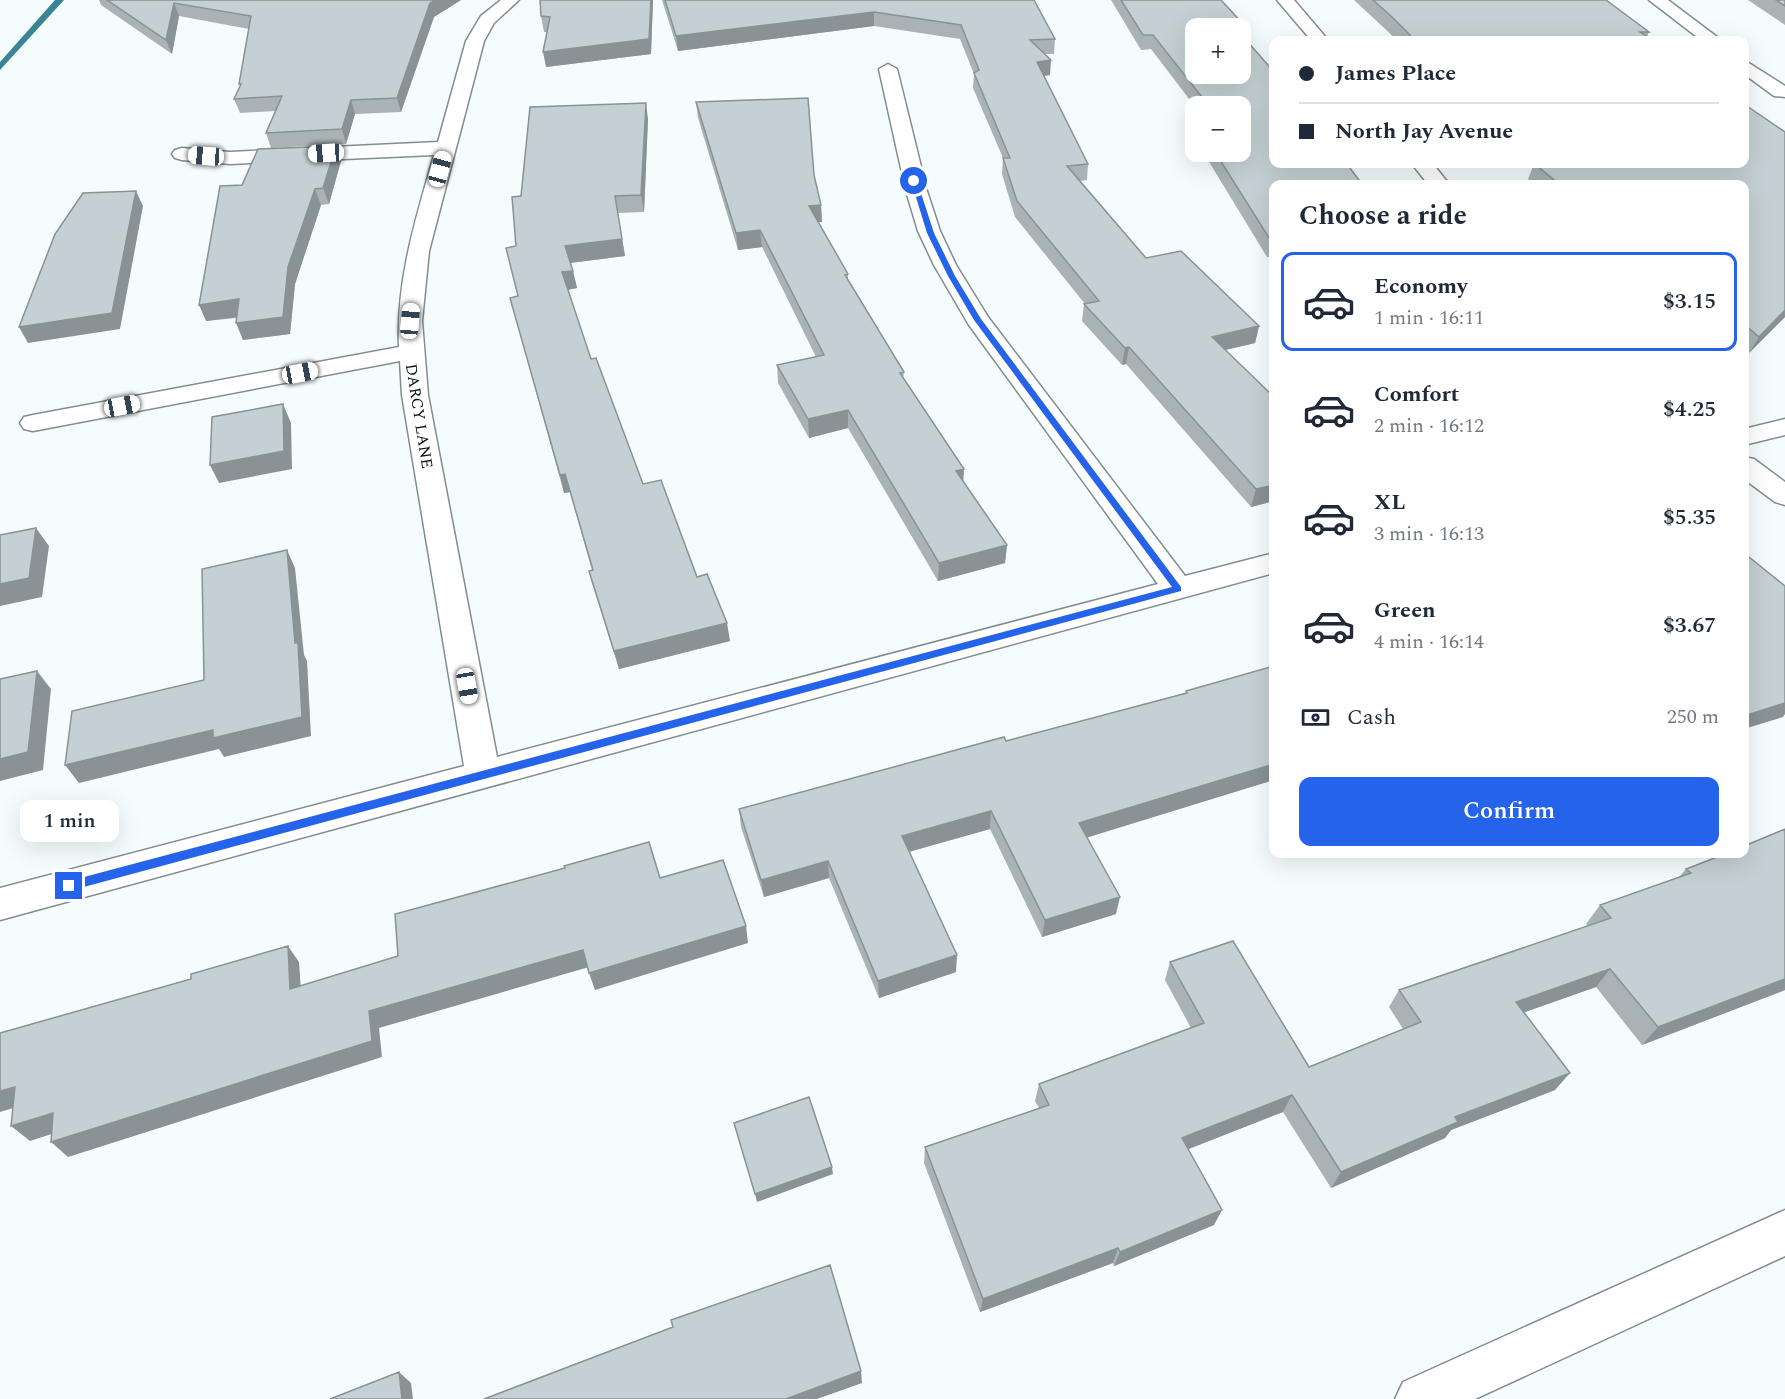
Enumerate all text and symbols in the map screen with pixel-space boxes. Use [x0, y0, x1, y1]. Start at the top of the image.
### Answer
map controls [1185, 18, 1251, 162]
button: + [1185, 18, 1251, 84]
text: James Place [1335, 57, 1456, 90]
button: − [1185, 96, 1251, 162]
text: North Jay Avenue [1335, 115, 1513, 148]
car [308, 143, 344, 163]
car [187, 146, 225, 166]
car [427, 149, 453, 189]
route start [900, 167, 927, 194]
text: Choose a ride [1299, 195, 1467, 237]
text: Economy [1374, 270, 1467, 303]
icon: car [1302, 275, 1356, 329]
text: $3.15 [1663, 285, 1716, 318]
car [399, 302, 421, 340]
text: 1 min · 16:11 [1374, 303, 1484, 333]
car [281, 361, 319, 385]
street label: DARCY LANE [399, 362, 439, 470]
text: Comfort [1374, 378, 1459, 411]
icon: car [1302, 383, 1356, 437]
text: $4.25 [1663, 393, 1716, 426]
car [103, 394, 141, 418]
text: 2 min · 16:12 [1374, 411, 1484, 441]
text: XL [1374, 486, 1405, 519]
icon: car [1302, 491, 1356, 545]
text: $5.35 [1663, 501, 1716, 534]
text: 3 min · 16:13 [1374, 519, 1484, 549]
text: Green [1374, 594, 1436, 627]
icon: car [1302, 599, 1356, 653]
text: $3.67 [1663, 609, 1716, 642]
text: 4 min · 16:14 [1374, 627, 1484, 657]
car [455, 667, 479, 705]
icon: cash [1299, 701, 1332, 734]
text: Cash [1347, 701, 1396, 734]
text: 250 m [1667, 702, 1719, 732]
button: Confirm [1299, 777, 1719, 846]
callout: 1 min [20, 799, 118, 841]
text: 1 min [44, 806, 95, 836]
route end [55, 872, 82, 899]

